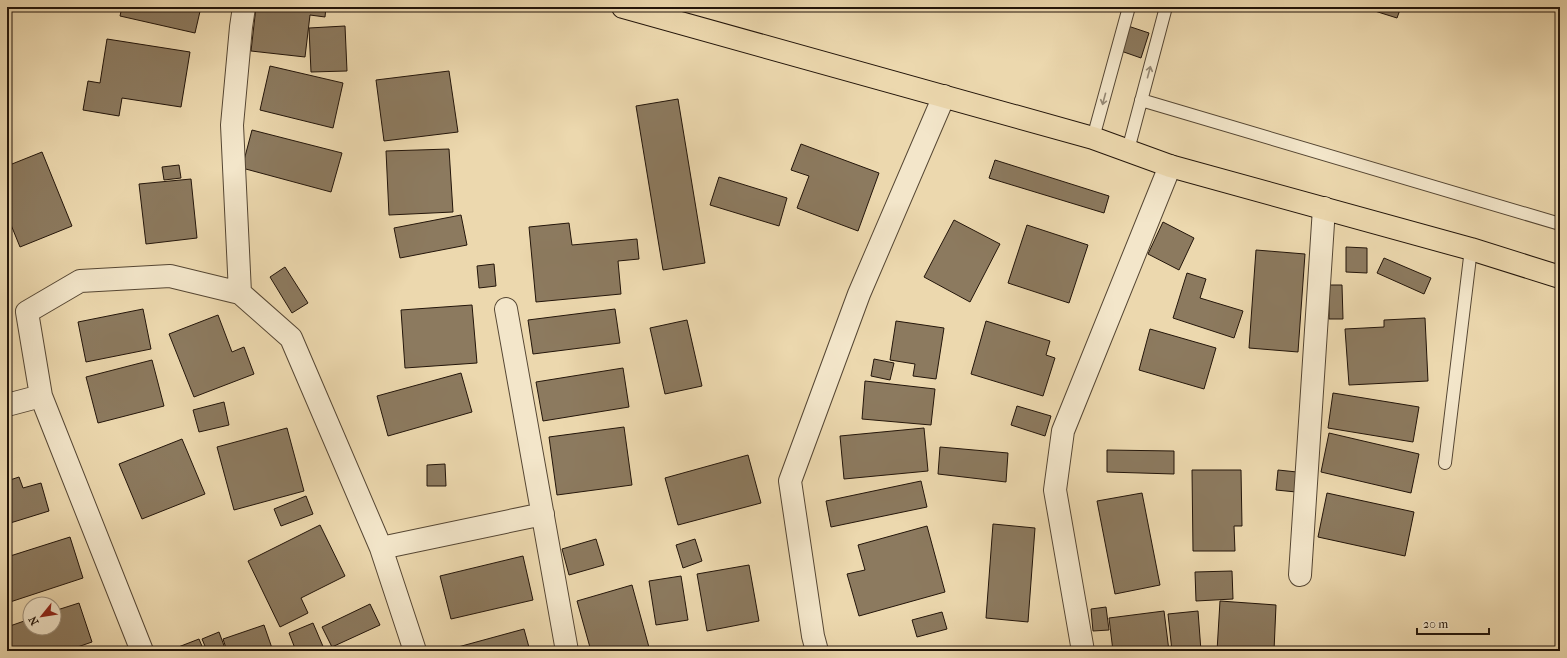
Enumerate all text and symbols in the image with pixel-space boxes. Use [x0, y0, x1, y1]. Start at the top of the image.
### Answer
one-way arrow [1145, 66, 1153, 79]
one-way arrow [1100, 92, 1107, 105]
north arrow [22, 596, 62, 636]
scale bar [1417, 610, 1489, 636]
text: N [26, 613, 41, 628]
text: 20 m [1423, 617, 1448, 631]

